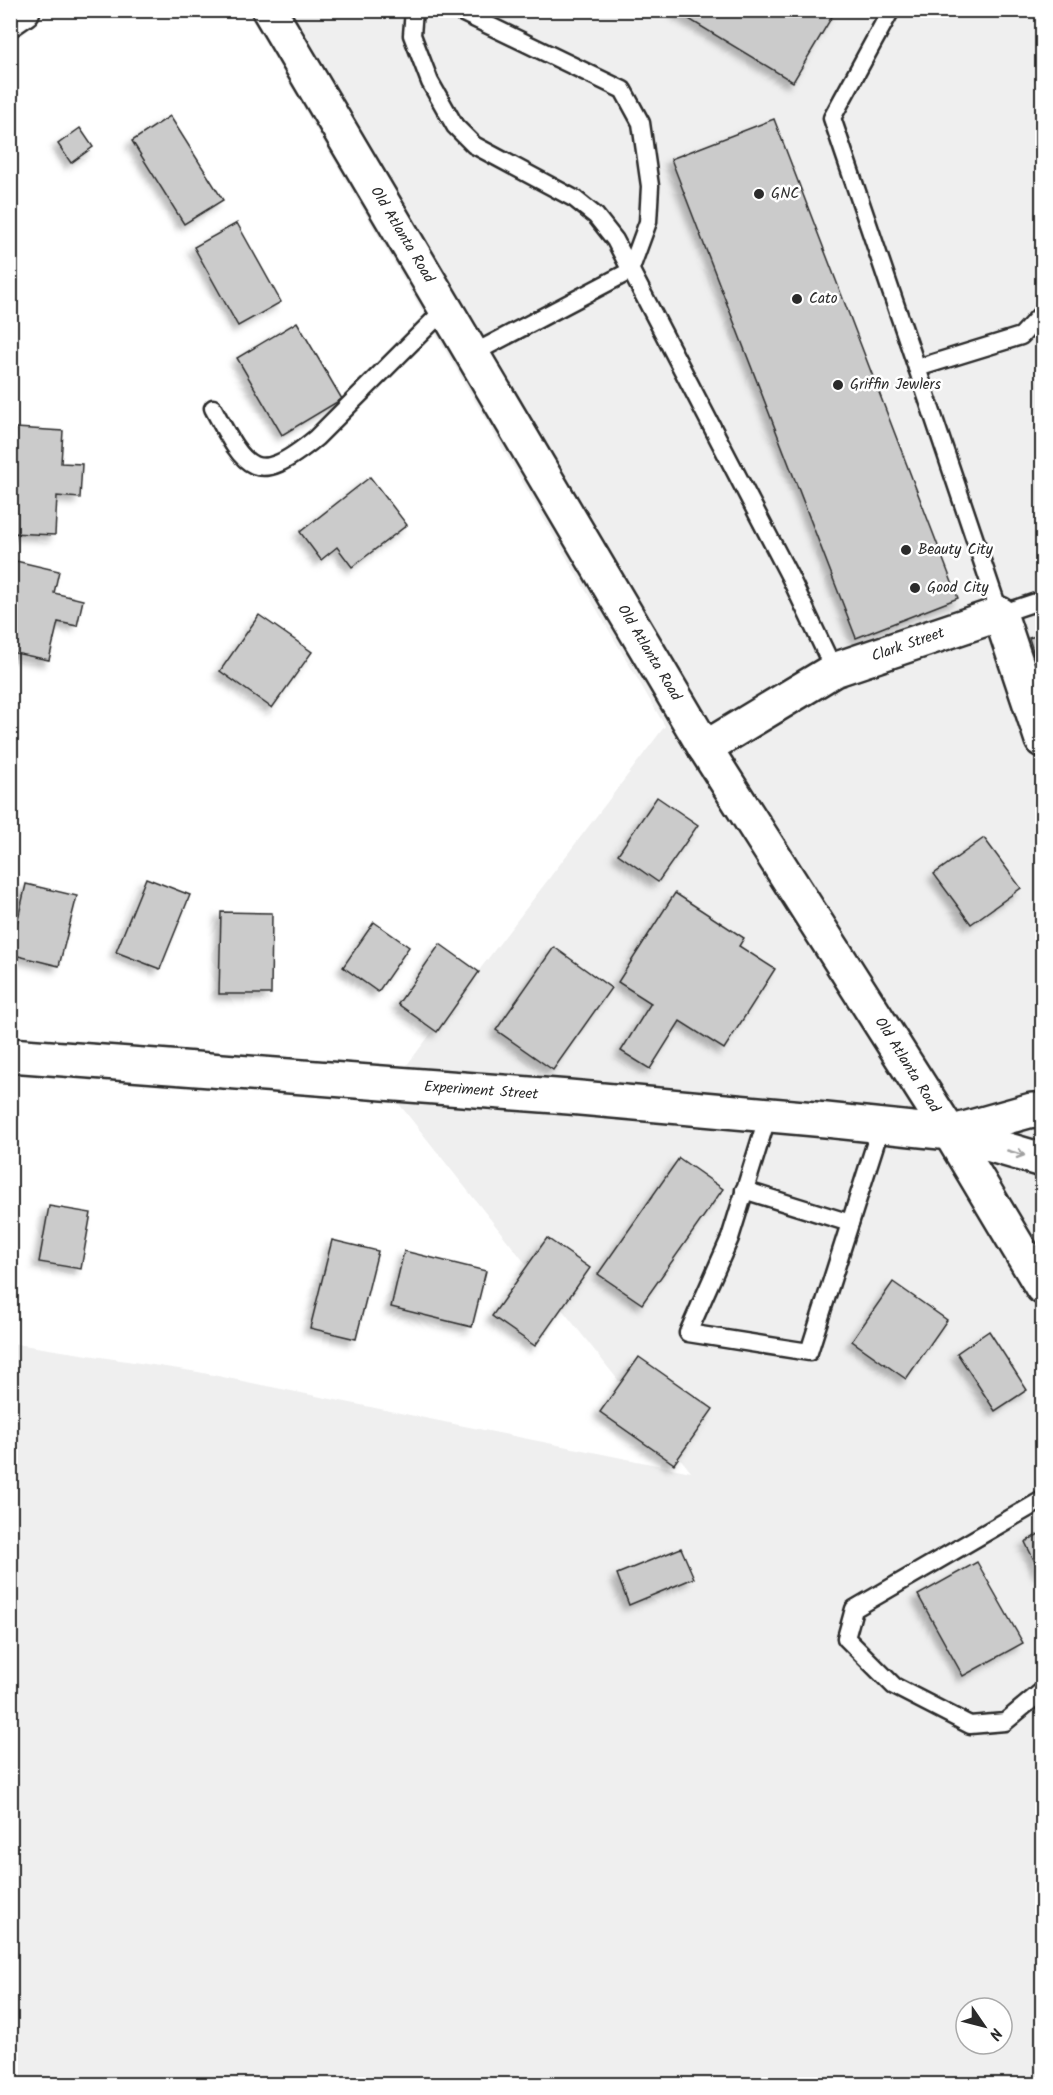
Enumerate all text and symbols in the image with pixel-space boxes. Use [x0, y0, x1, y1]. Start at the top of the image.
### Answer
street label: Old Atlanta Road [364, 182, 441, 288]
place label: GNC [771, 182, 799, 206]
marker: GNC [752, 187, 766, 201]
place label: Cato [809, 287, 838, 311]
marker: Cato [790, 292, 804, 306]
place label: Griffin Jewlers [850, 373, 942, 397]
marker: Griffin Jewlers [831, 378, 845, 392]
place label: Beauty City [918, 538, 994, 562]
marker: Beauty City [899, 543, 913, 557]
place label: Good City [927, 576, 990, 600]
marker: Good City [908, 581, 922, 595]
street label: Old Atlanta Road [611, 600, 688, 706]
street label: Clark Street [868, 621, 948, 669]
street label: Old Atlanta Road [868, 1012, 946, 1118]
street label: Experiment Street [423, 1075, 539, 1107]
one-way arrow [1007, 1148, 1026, 1159]
north arrow [954, 1996, 1014, 2056]
text: N [982, 2022, 1008, 2045]

